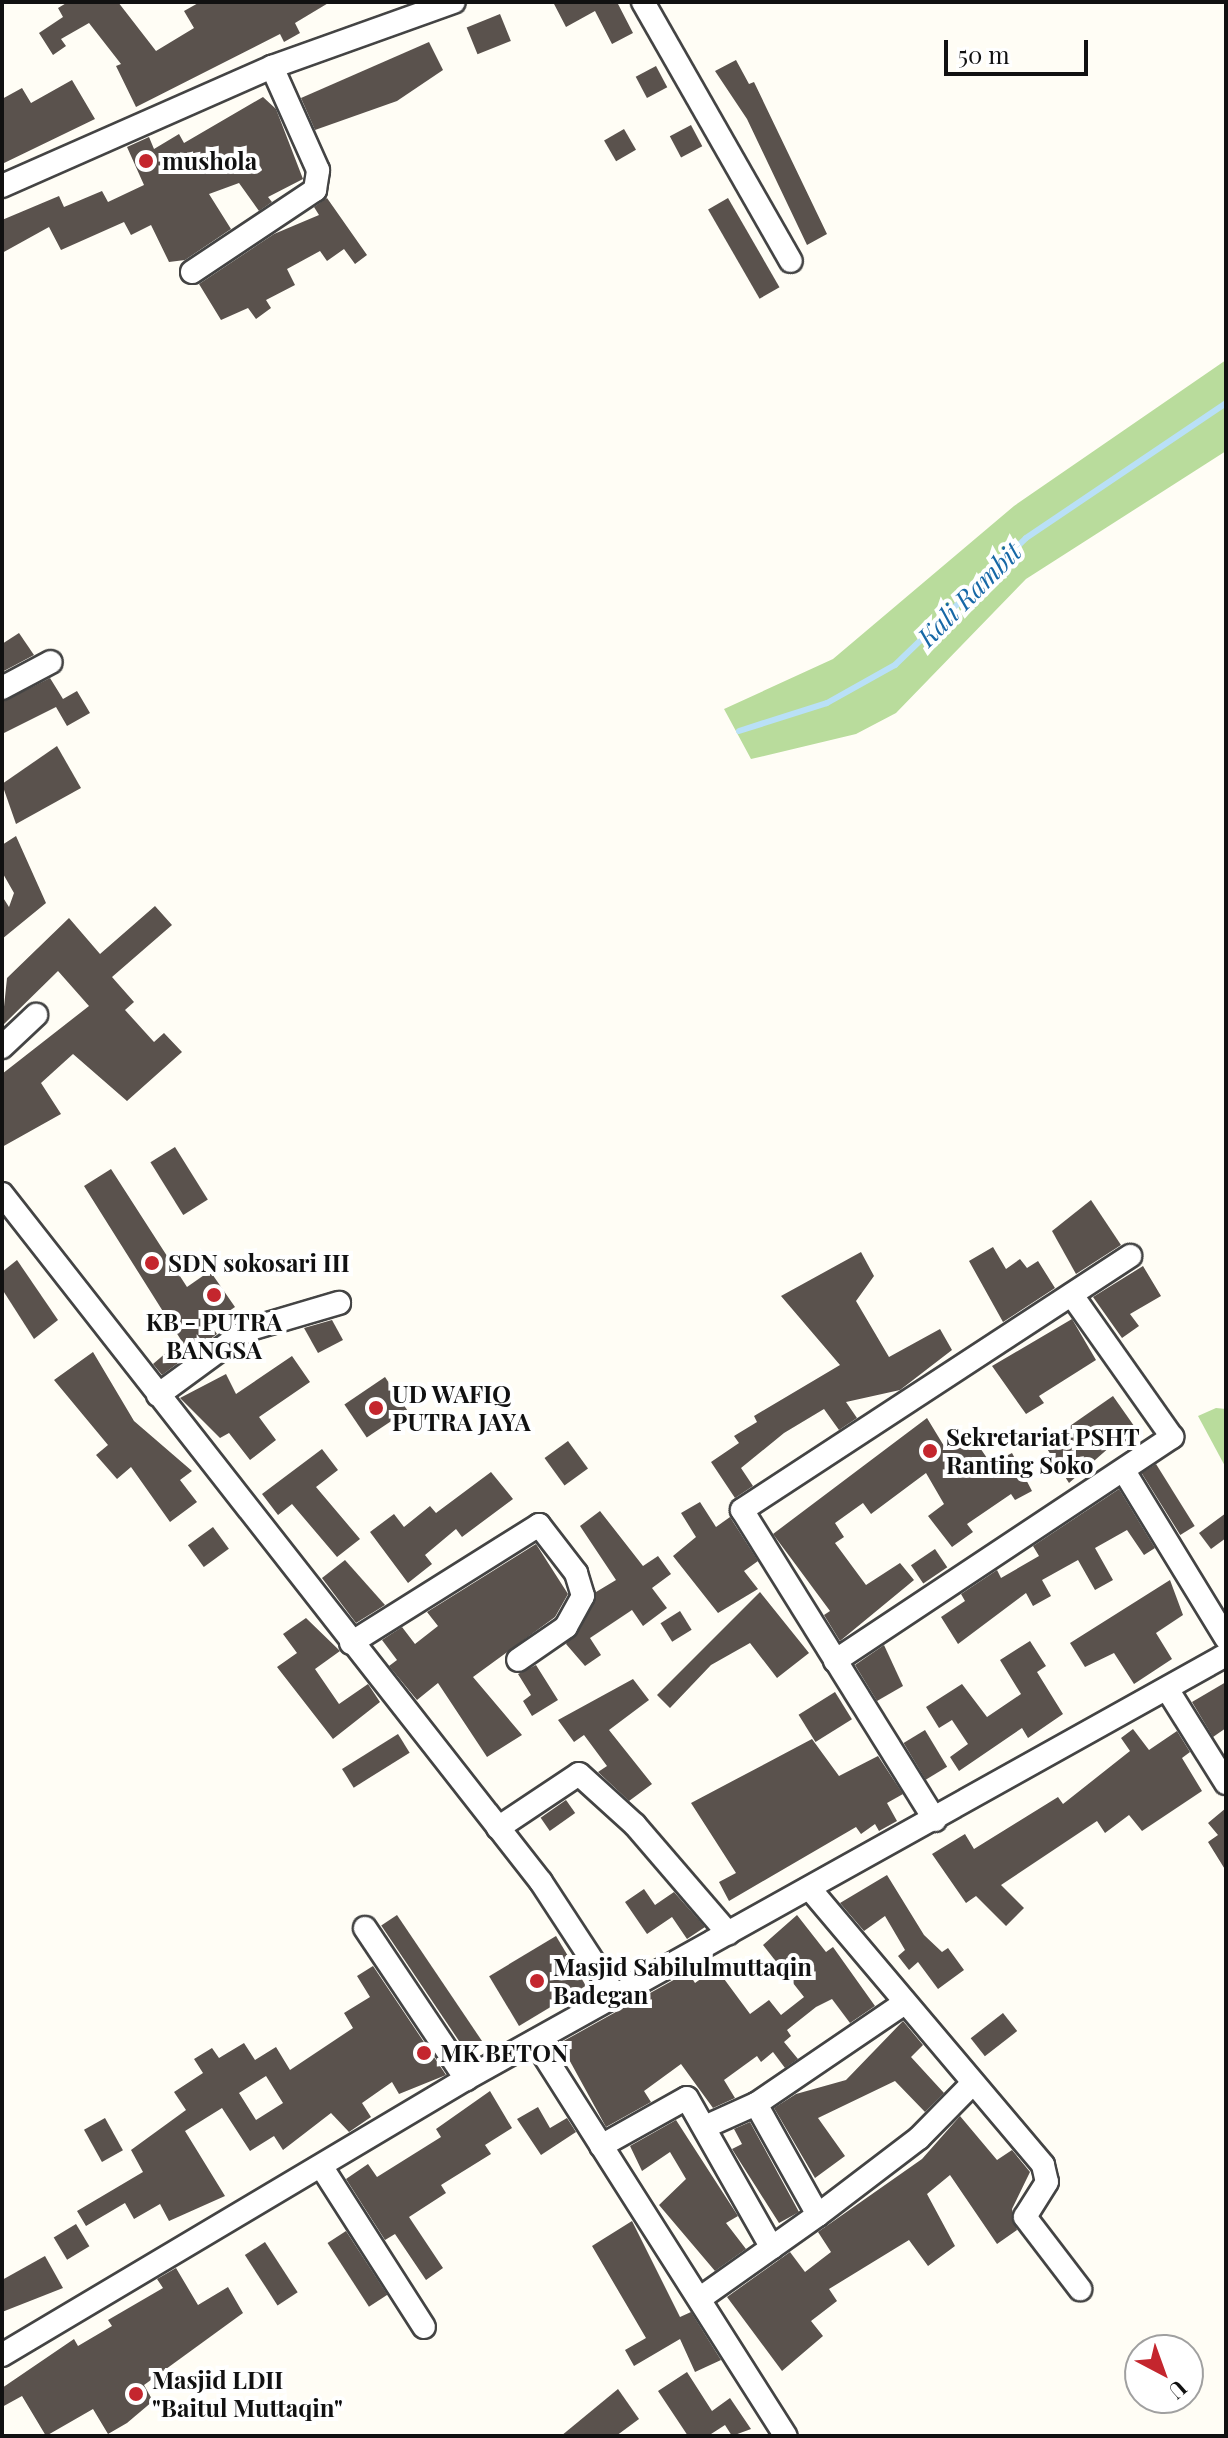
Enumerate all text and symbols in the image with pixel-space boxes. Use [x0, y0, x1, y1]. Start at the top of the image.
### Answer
scale bar [948, 24, 1092, 74]
text: 50 m [958, 38, 1010, 70]
place label: mushola [162, 147, 257, 175]
marker: mushola [137, 152, 155, 170]
water label: Kali Rambit [911, 536, 1027, 652]
place label: SDN sokosari III [168, 1249, 350, 1277]
marker: SDN sokosari III [143, 1254, 161, 1272]
marker: KB - PUTRA BANGSA [205, 1286, 223, 1304]
place label: KB - PUTRA BANGSA [146, 1308, 282, 1364]
place label: UD WAFIQ PUTRA JAYA [392, 1380, 531, 1436]
marker: UD WAFIQ PUTRA JAYA [367, 1399, 385, 1417]
place label: Sekretariat PSHT Ranting Soko [946, 1423, 1140, 1479]
marker: Sekretariat PSHT Ranting Soko [921, 1442, 939, 1460]
place label: Masjid Sabilulmuttaqin Badegan [553, 1953, 812, 2009]
marker: Masjid Sabilulmuttaqin Badegan [528, 1972, 546, 1990]
place label: MK BETON [440, 2039, 568, 2067]
marker: MK BETON [415, 2044, 433, 2062]
north arrow [1124, 2334, 1204, 2414]
place label: Masjid LDII "Baitul Muttaqin" [152, 2366, 343, 2422]
text: U [1163, 2374, 1194, 2407]
marker: Masjid LDII "Baitul Muttaqin" [127, 2385, 145, 2403]

